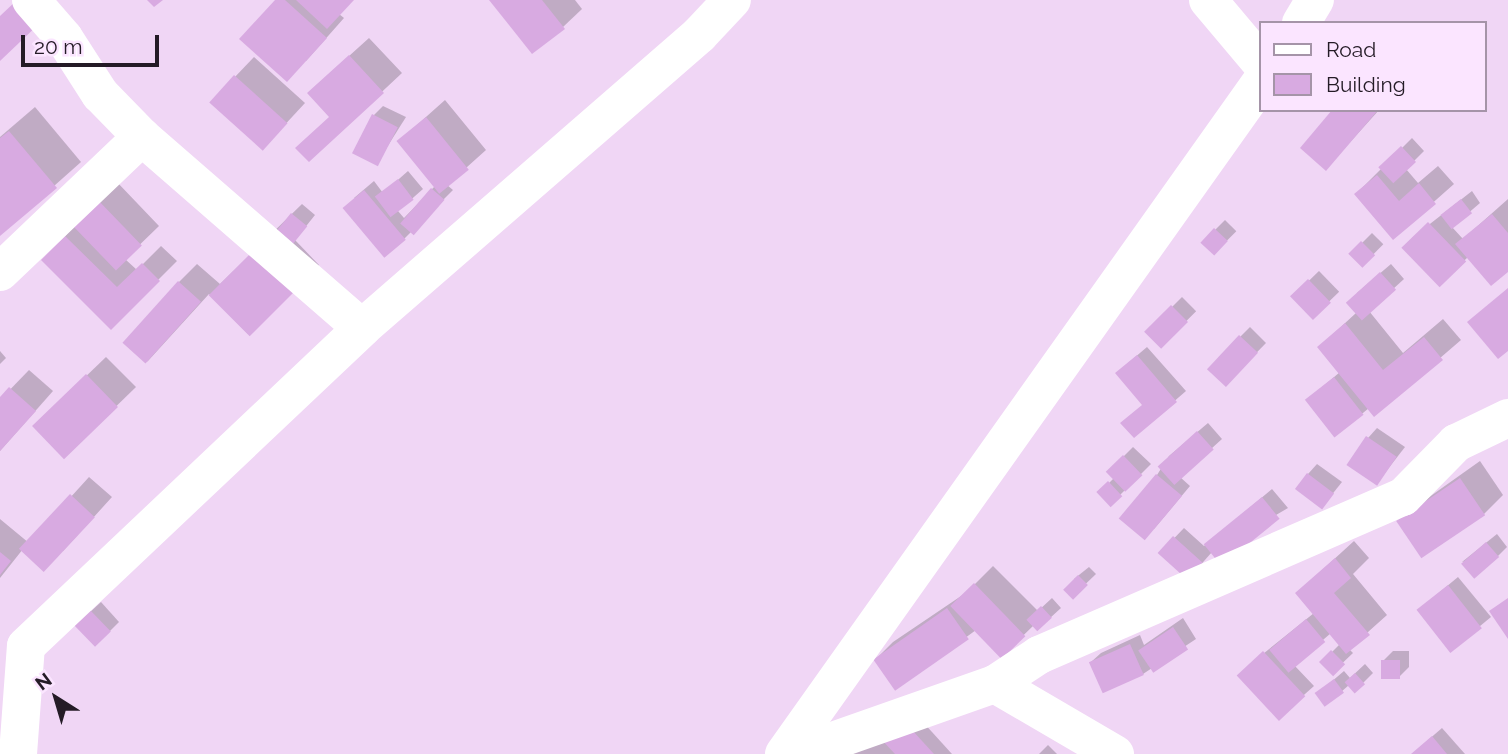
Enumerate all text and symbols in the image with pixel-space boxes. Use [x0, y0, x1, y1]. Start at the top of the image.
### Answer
scale bar [24, 21, 163, 65]
legend [1260, 21, 1487, 112]
text: 20 m [34, 34, 82, 59]
text: Road [1326, 37, 1376, 62]
text: Building [1326, 72, 1406, 97]
north arrow [21, 663, 91, 733]
text: N [31, 668, 56, 694]

